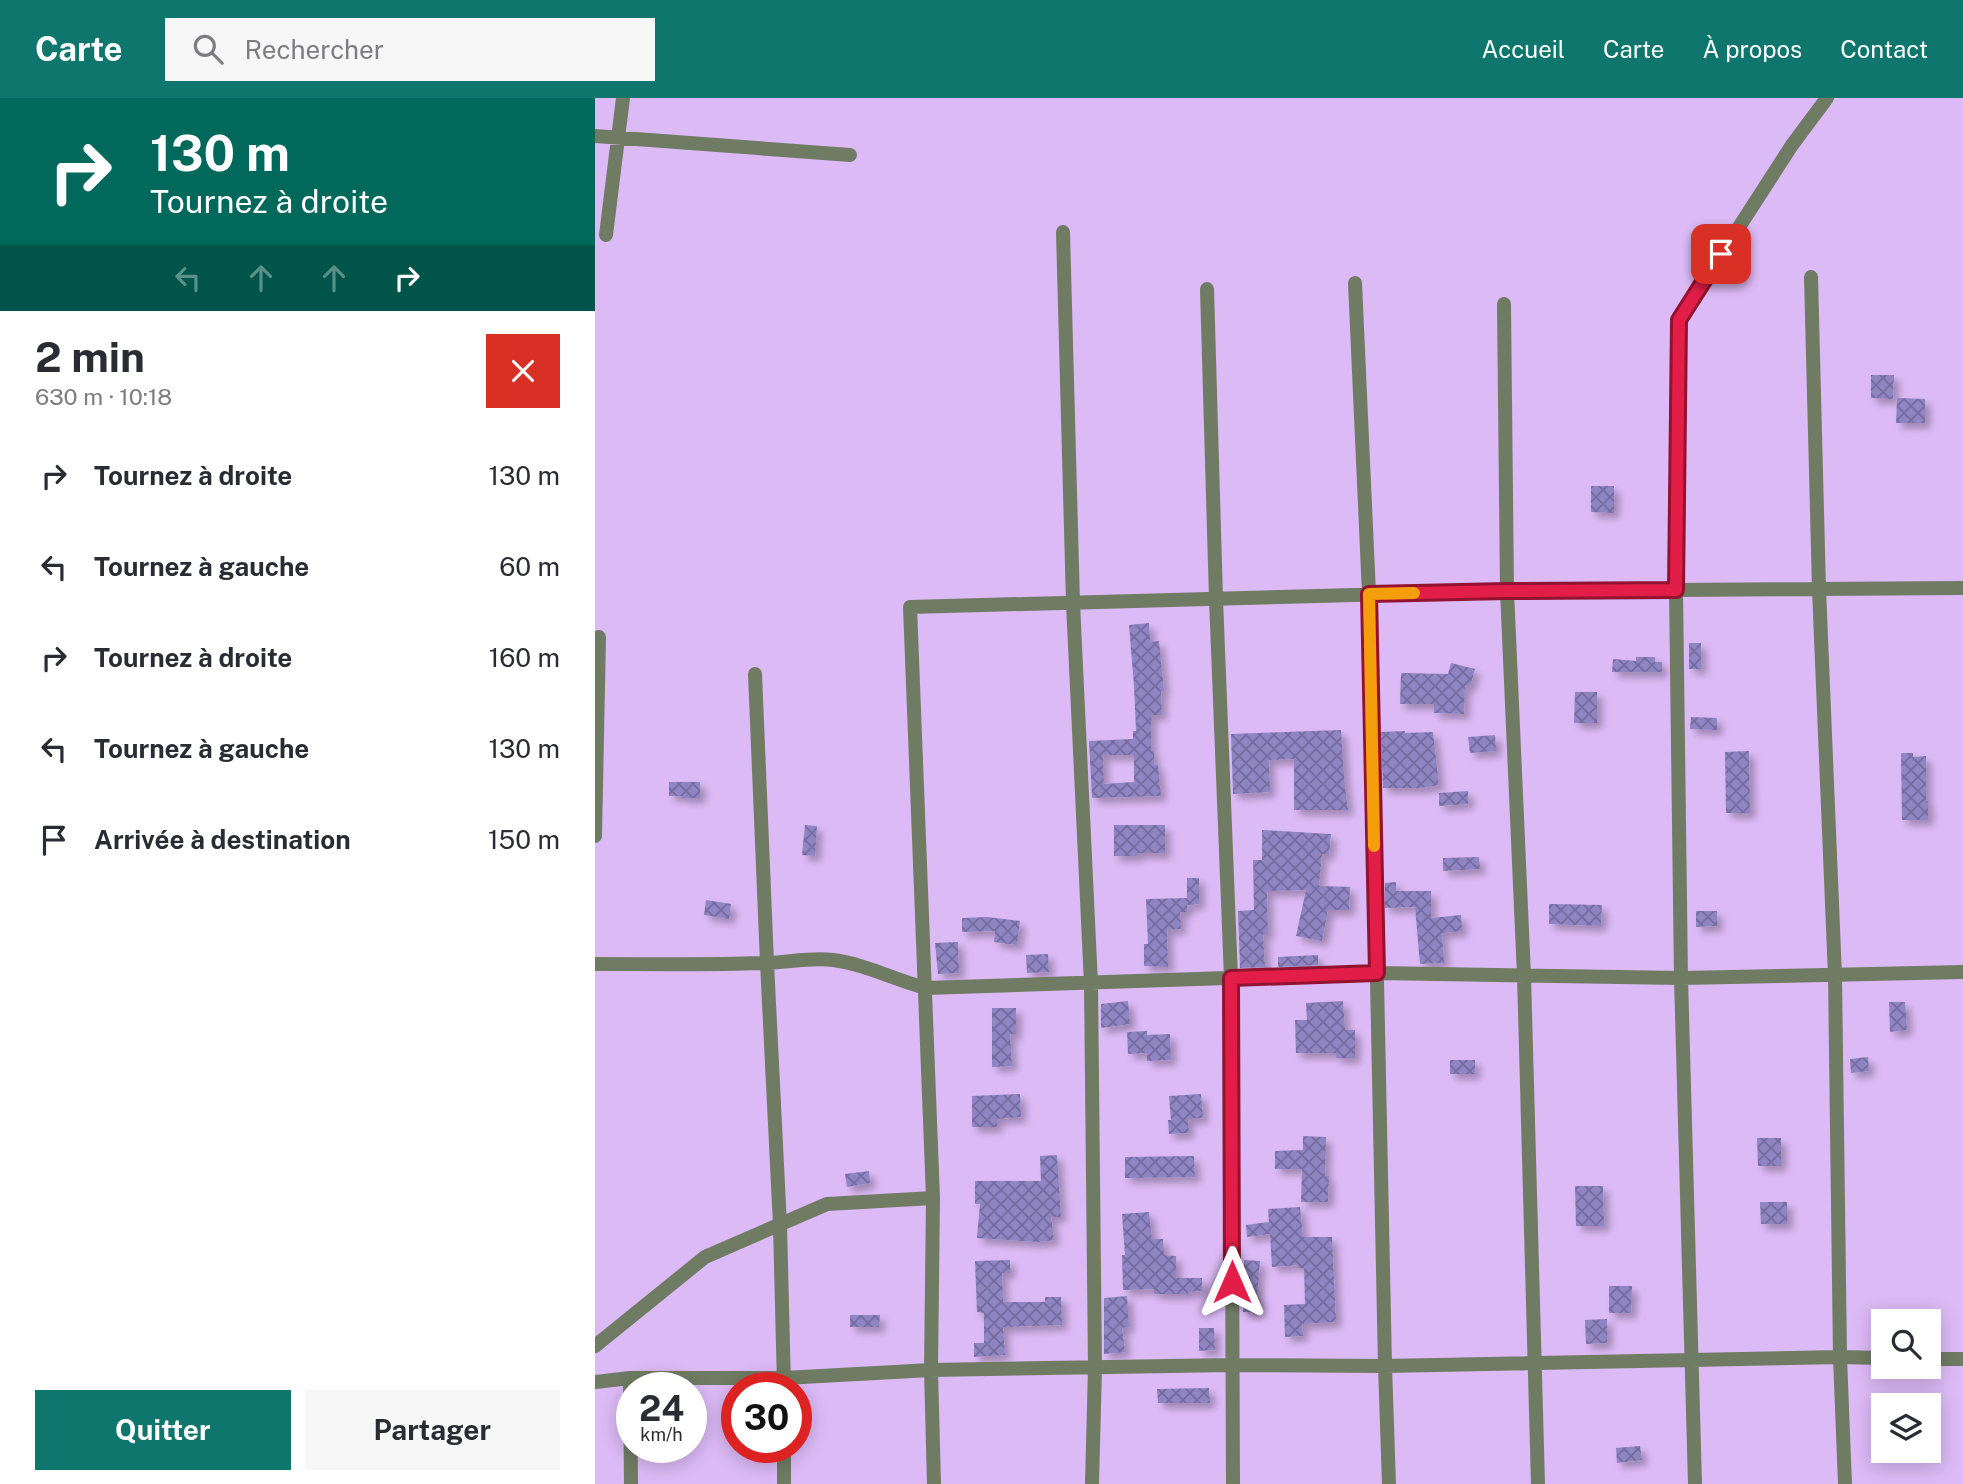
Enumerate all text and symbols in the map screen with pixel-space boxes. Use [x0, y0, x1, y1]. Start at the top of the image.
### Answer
search box [165, 18, 655, 81]
text: Carte [35, 30, 123, 68]
icon: search [189, 30, 227, 68]
text: Rechercher [245, 34, 384, 65]
text: Accueil [1482, 35, 1565, 63]
text: Carte [1603, 35, 1664, 63]
text: À propos [1702, 35, 1802, 63]
text: Contact [1840, 35, 1928, 63]
text: 130 m [150, 124, 290, 182]
icon: right [35, 126, 126, 217]
text: Tournez à droite [150, 183, 388, 220]
pin [1691, 224, 1751, 284]
icon: arrive [1702, 235, 1740, 273]
icon: left [169, 259, 207, 297]
icon: ahead [242, 259, 280, 297]
icon: ahead [315, 259, 353, 297]
icon: right [388, 259, 426, 297]
text: 2 min [35, 332, 145, 381]
button: close [486, 334, 560, 408]
text: 630 m · 10:18 [35, 383, 172, 410]
icon: right [35, 457, 73, 495]
text: Tournez à droite [94, 460, 292, 491]
text: 130 m [488, 460, 560, 491]
icon: left [35, 548, 73, 586]
text: Tournez à gauche [94, 551, 309, 582]
text: 60 m [499, 551, 560, 582]
icon: right [35, 639, 73, 677]
text: Tournez à droite [94, 642, 292, 673]
text: 160 m [489, 642, 560, 673]
icon: left [35, 730, 73, 768]
text: Tournez à gauche [94, 733, 309, 764]
text: 130 m [488, 733, 560, 764]
icon: arrive [35, 821, 73, 859]
text: Arrivée à destination [94, 824, 351, 855]
text: 150 m [488, 824, 560, 855]
position arrow [1195, 1245, 1269, 1319]
map controls [1871, 1309, 1941, 1463]
button: search [1871, 1309, 1941, 1379]
speed limit sign: 30 [721, 1372, 812, 1463]
text: 24 [639, 1388, 684, 1429]
button: Quitter [35, 1390, 291, 1470]
button: Partager [305, 1390, 560, 1470]
button: layers [1871, 1393, 1941, 1463]
text: km/h [640, 1424, 683, 1445]

